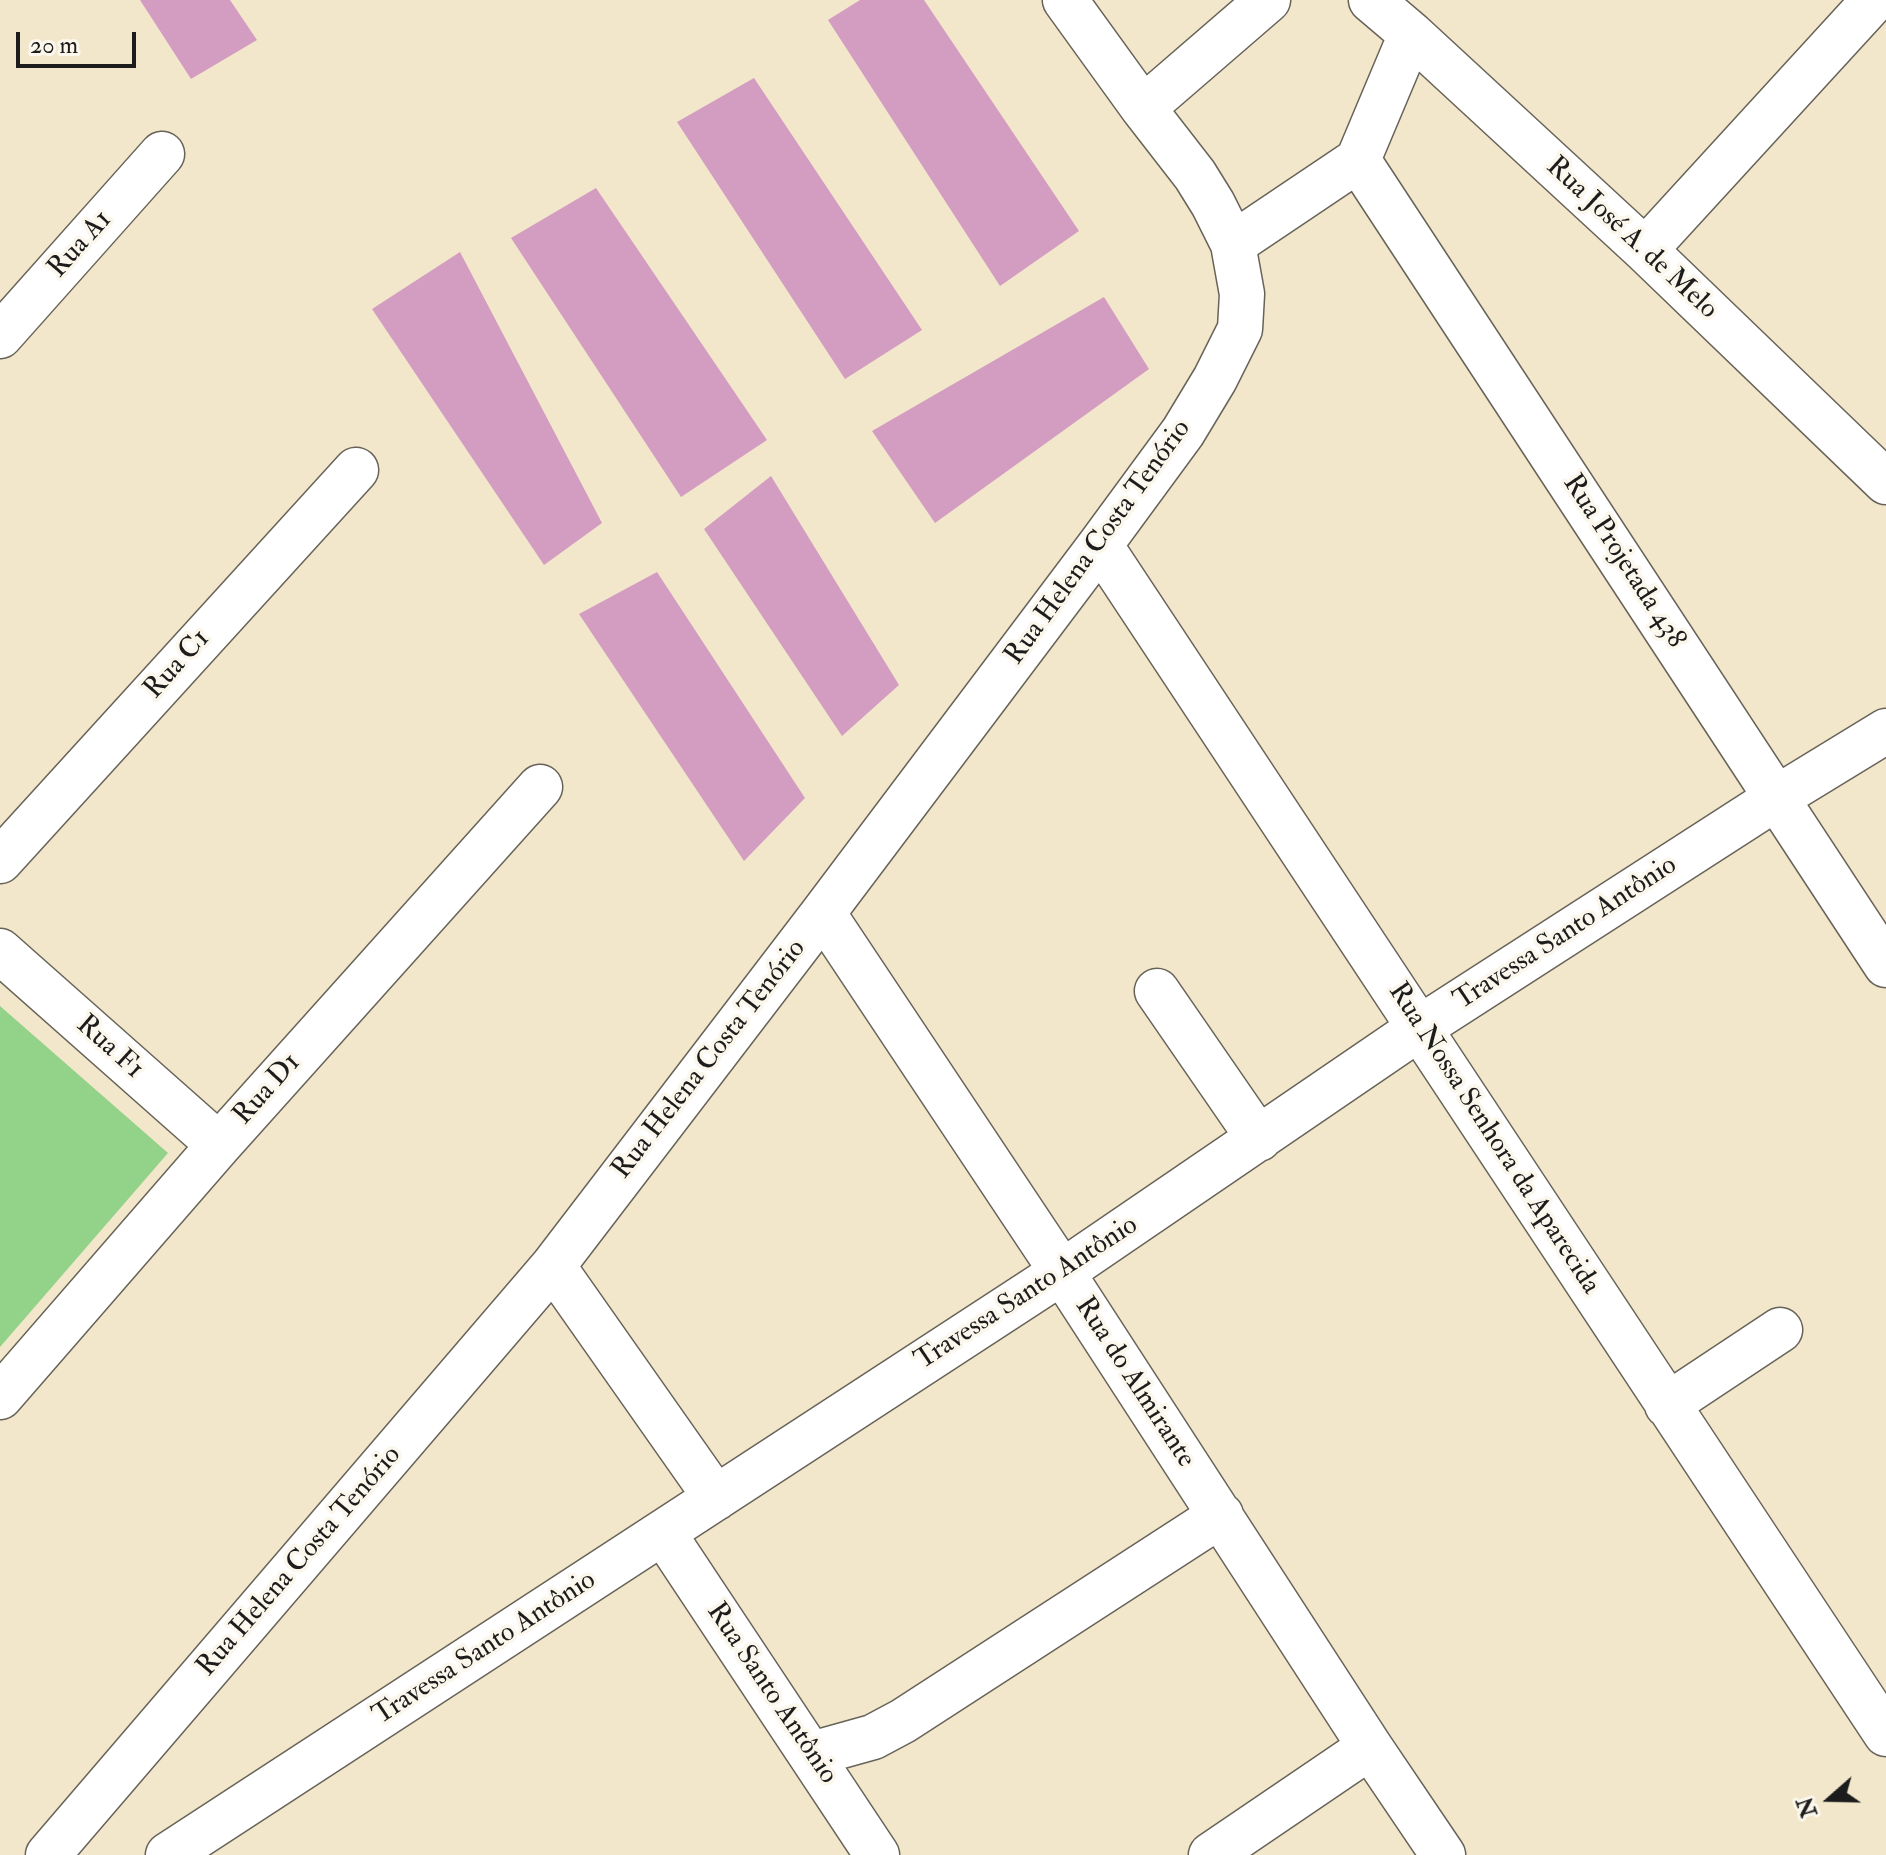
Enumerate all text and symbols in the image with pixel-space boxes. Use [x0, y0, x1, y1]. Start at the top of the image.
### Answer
scale bar [20, 16, 140, 66]
text: 20 m [30, 30, 78, 61]
street label: Rua José A. de Melo [1538, 151, 1724, 327]
street label: Rua A1 [42, 204, 120, 286]
street label: Rua Helena Costa Tenório [999, 414, 1199, 672]
street label: Rua Projetada 438 [1554, 469, 1692, 655]
street label: Rua C1 [138, 623, 218, 707]
street label: Travessa Santo Antônio [1448, 849, 1684, 1019]
street label: Rua Helena Costa Tenório [606, 934, 814, 1186]
street label: Rua Nossa Senhora da Aparecida [1380, 977, 1606, 1301]
street label: Rua F1 [68, 1009, 150, 1087]
street label: Rua D1 [227, 1047, 309, 1133]
street label: Travessa Santo Antônio [909, 1209, 1145, 1379]
street label: Rua do Almirante [1067, 1292, 1201, 1474]
street label: Rua Helena Costa Tenório [191, 1440, 409, 1684]
street label: Travessa Santo Antônio [367, 1564, 603, 1734]
street label: Rua Santo Antônio [698, 1597, 844, 1791]
north arrow [1790, 1759, 1870, 1839]
text: N [1791, 1793, 1824, 1821]

